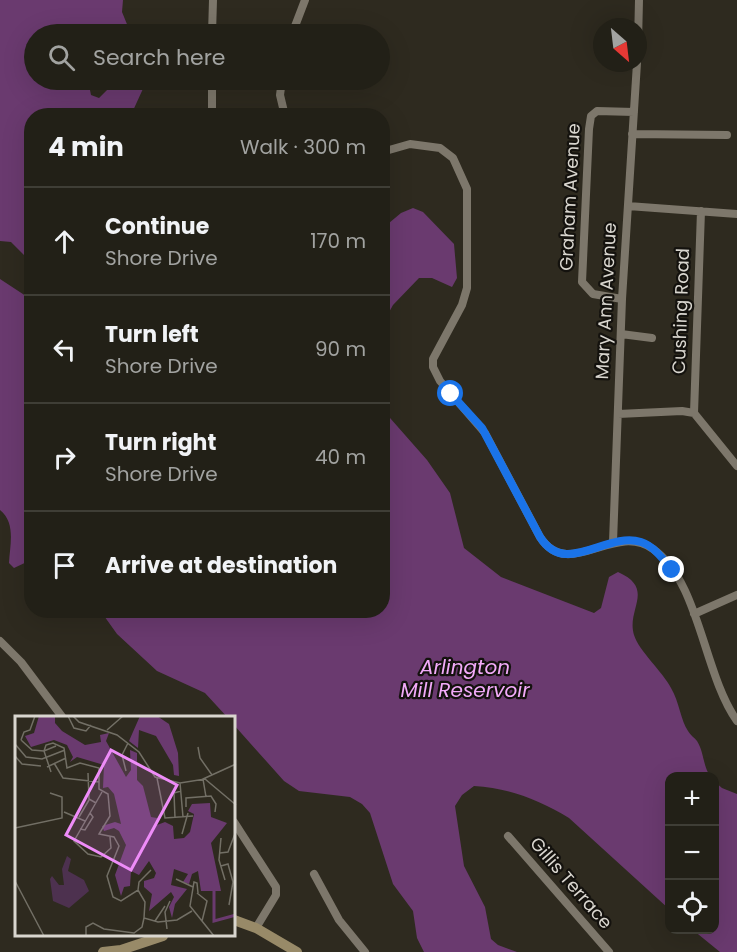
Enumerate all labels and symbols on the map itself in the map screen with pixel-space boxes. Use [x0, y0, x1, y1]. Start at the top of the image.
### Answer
north arrow [593, 18, 647, 72]
street label: Graham Avenue [553, 123, 586, 271]
street label: Mary Ann Avenue [589, 222, 622, 380]
street label: Cushing Road [666, 248, 695, 374]
route start [437, 380, 463, 406]
route end [658, 556, 684, 582]
water label: Arlington Mill Reservoir [400, 653, 530, 704]
inset map [15, 716, 236, 937]
street label: Gillis Terrace [524, 831, 618, 934]

